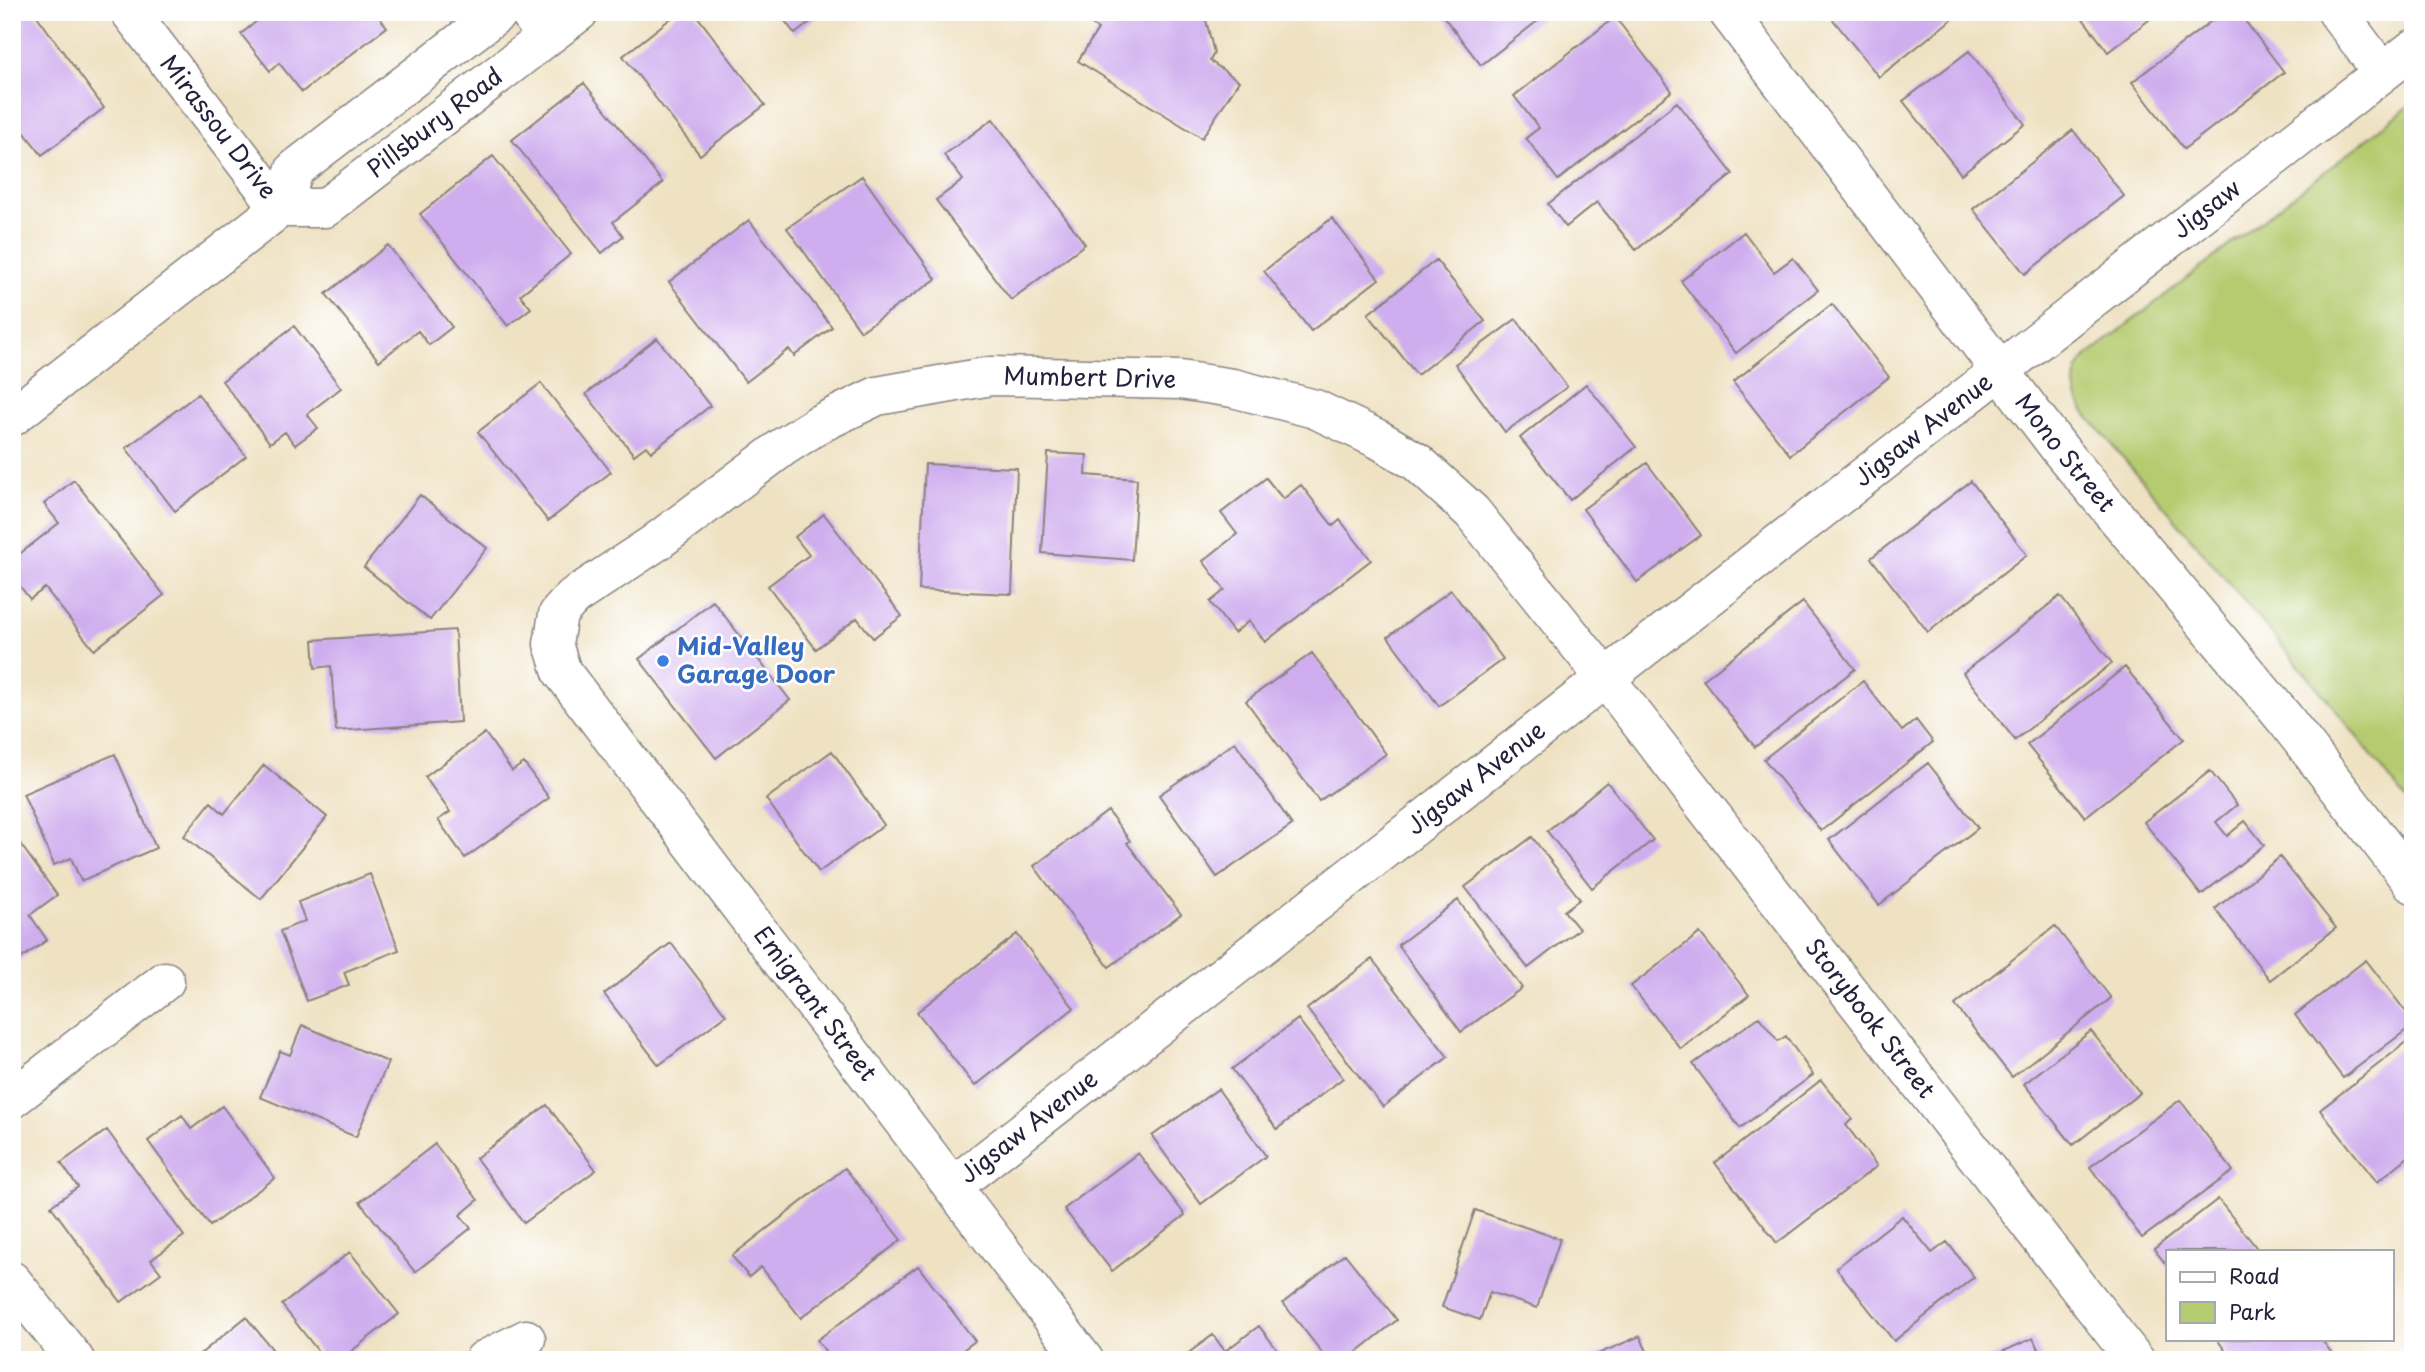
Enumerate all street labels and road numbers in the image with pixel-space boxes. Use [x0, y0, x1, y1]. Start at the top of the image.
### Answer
street label: Mirassou Drive [153, 46, 287, 206]
street label: Pillsbury Road [358, 58, 509, 185]
street label: Jigsaw [2164, 170, 2248, 246]
street label: Mumbert Drive [1003, 356, 1177, 396]
street label: Jigsaw Avenue [1845, 363, 1999, 494]
street label: Mono Street [2008, 385, 2125, 519]
street label: Jigsaw Avenue [1398, 711, 1552, 843]
street label: Emigrant Street [746, 918, 887, 1088]
street label: Storybook Street [1798, 930, 1945, 1105]
street label: Jigsaw Avenue [950, 1060, 1105, 1191]

